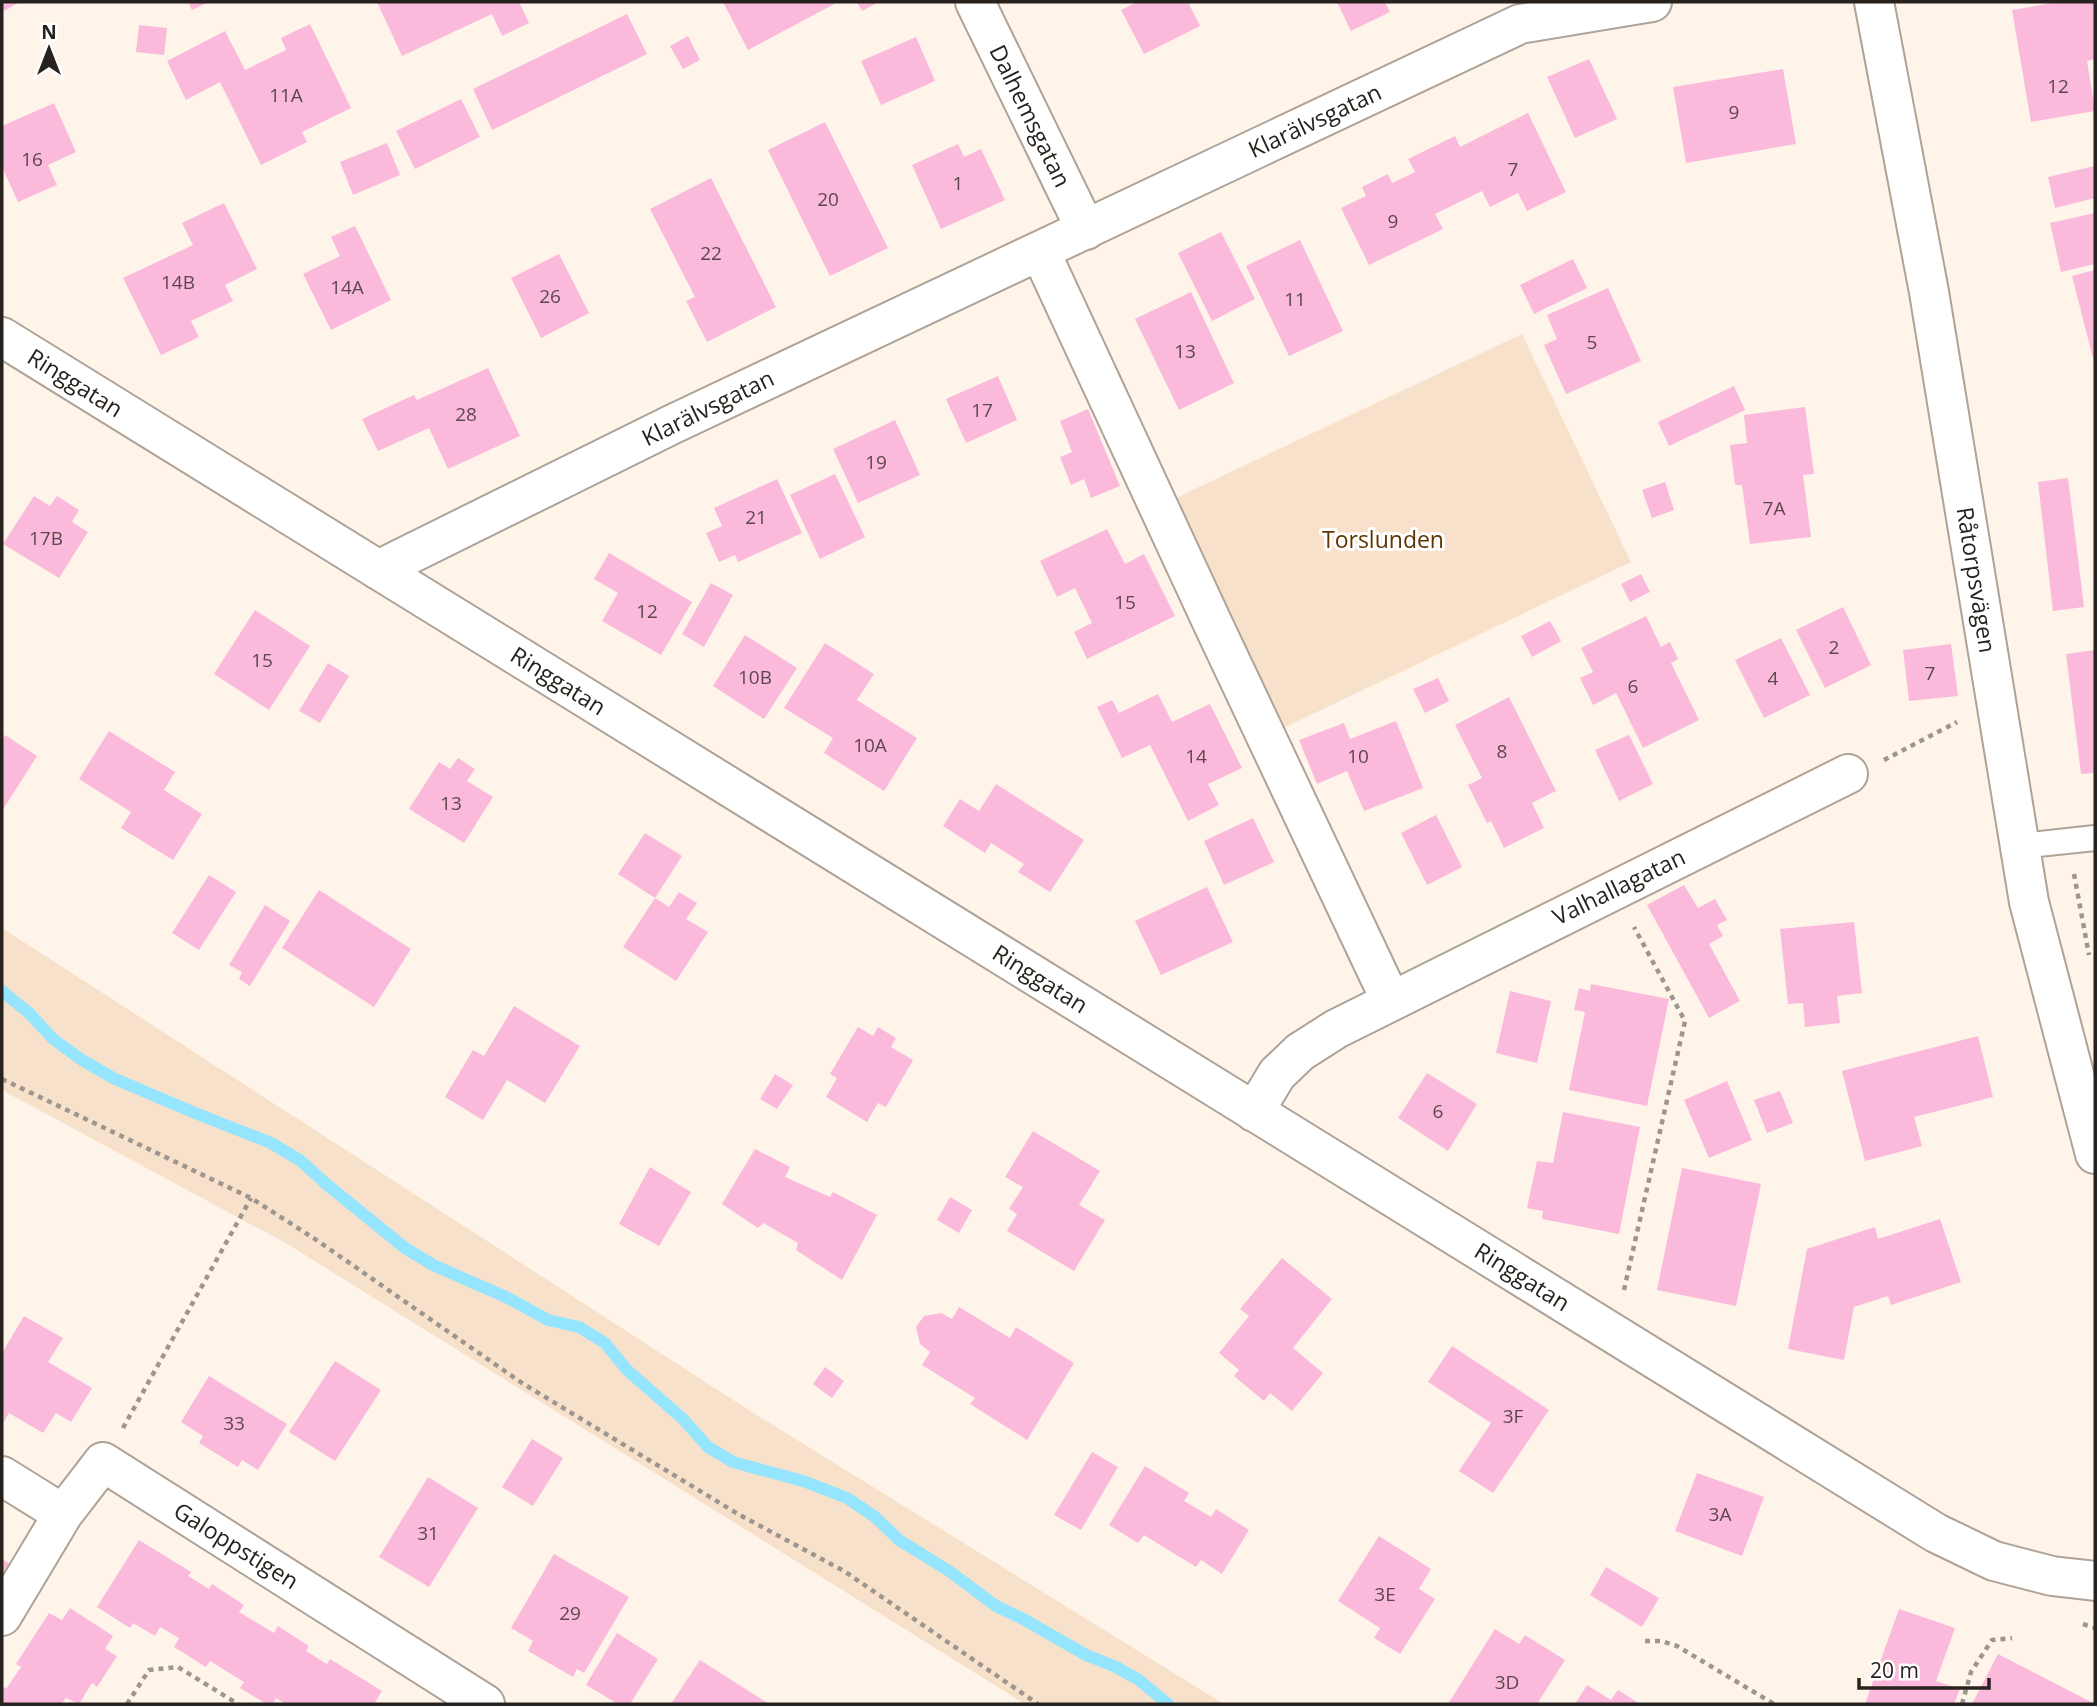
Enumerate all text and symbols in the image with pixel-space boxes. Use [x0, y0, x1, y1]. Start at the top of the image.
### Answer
north arrow [14, 14, 84, 84]
text: N [41, 19, 57, 45]
street label: Dalhemsgatan [983, 39, 1079, 192]
house number: 12 [2047, 73, 2069, 99]
street label: Klarälvsgatan [1243, 75, 1386, 165]
house number: 11A [269, 82, 303, 108]
house number: 9 [1729, 99, 1739, 125]
house number: 16 [21, 146, 43, 172]
house number: 7 [1508, 156, 1518, 182]
house number: 1 [953, 170, 963, 196]
house number: 20 [817, 186, 839, 212]
house number: 9 [1388, 208, 1398, 234]
house number: 22 [700, 240, 722, 266]
house number: 14B [161, 269, 195, 295]
house number: 14A [330, 274, 364, 300]
house number: 26 [539, 283, 561, 309]
house number: 11 [1284, 286, 1306, 312]
house number: 5 [1587, 329, 1597, 355]
house number: 13 [1174, 338, 1196, 364]
street label: Ringgatan [22, 340, 129, 424]
street label: Klarälvsgatan [636, 361, 779, 453]
house number: 17 [971, 397, 993, 423]
house number: 28 [455, 401, 477, 427]
house number: 19 [865, 449, 887, 475]
house number: 7A [1763, 495, 1785, 521]
house number: 21 [745, 504, 767, 530]
street label: Råtorpsvägen [1950, 505, 2004, 655]
park label: Torslunden [1322, 523, 1444, 555]
house number: 17B [29, 525, 63, 551]
house number: 15 [1114, 589, 1136, 615]
house number: 12 [636, 598, 658, 624]
house number: 2 [1829, 634, 1839, 660]
street label: Ringgatan [505, 638, 612, 722]
house number: 15 [251, 647, 273, 673]
house number: 7 [1925, 660, 1935, 686]
house number: 10B [738, 664, 772, 690]
house number: 4 [1768, 665, 1779, 691]
house number: 6 [1628, 673, 1638, 699]
house number: 10A [853, 732, 887, 758]
house number: 8 [1497, 738, 1507, 764]
house number: 14 [1185, 743, 1207, 769]
house number: 10 [1347, 743, 1369, 769]
house number: 13 [440, 790, 462, 816]
street label: Valhallagatan [1547, 840, 1690, 932]
street label: Ringgatan [987, 936, 1094, 1020]
house number: 6 [1433, 1098, 1443, 1124]
street label: Ringgatan [1469, 1234, 1576, 1318]
house number: 3F [1503, 1403, 1524, 1429]
house number: 33 [223, 1410, 245, 1436]
street label: Galoppstigen [168, 1494, 305, 1596]
house number: 3A [1709, 1501, 1731, 1527]
house number: 31 [417, 1520, 439, 1546]
house number: 3E [1374, 1581, 1396, 1607]
house number: 29 [559, 1600, 581, 1626]
scale bar [1859, 1646, 1988, 1690]
text: 20 m [1870, 1656, 1919, 1684]
house number: 3D [1495, 1669, 1519, 1695]

